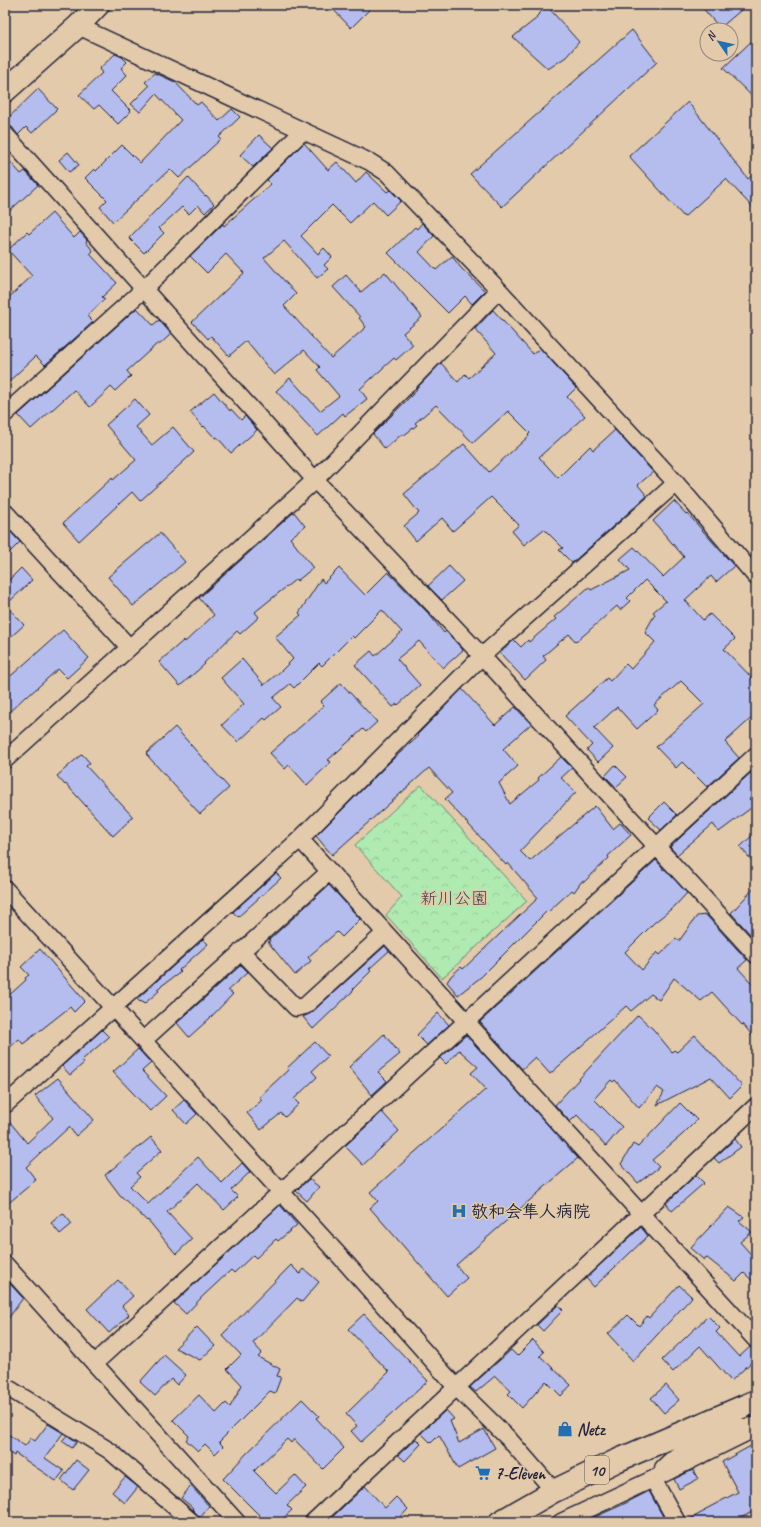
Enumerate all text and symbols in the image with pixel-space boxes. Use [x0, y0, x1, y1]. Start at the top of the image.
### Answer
north arrow [699, 22, 739, 62]
text: N [703, 28, 720, 43]
park label: 新川公園 [420, 888, 488, 909]
place label: 敬和会隼人病院 [471, 1201, 590, 1222]
hospital icon: 敬和会隼人病院 [450, 1202, 468, 1220]
place label: Netz [577, 1419, 606, 1440]
shop icon: Netz [556, 1420, 574, 1438]
road number: 10 [585, 1456, 609, 1484]
place label: 7-Eleven [495, 1463, 546, 1484]
supermarket icon: 7-Eleven [474, 1464, 492, 1482]

